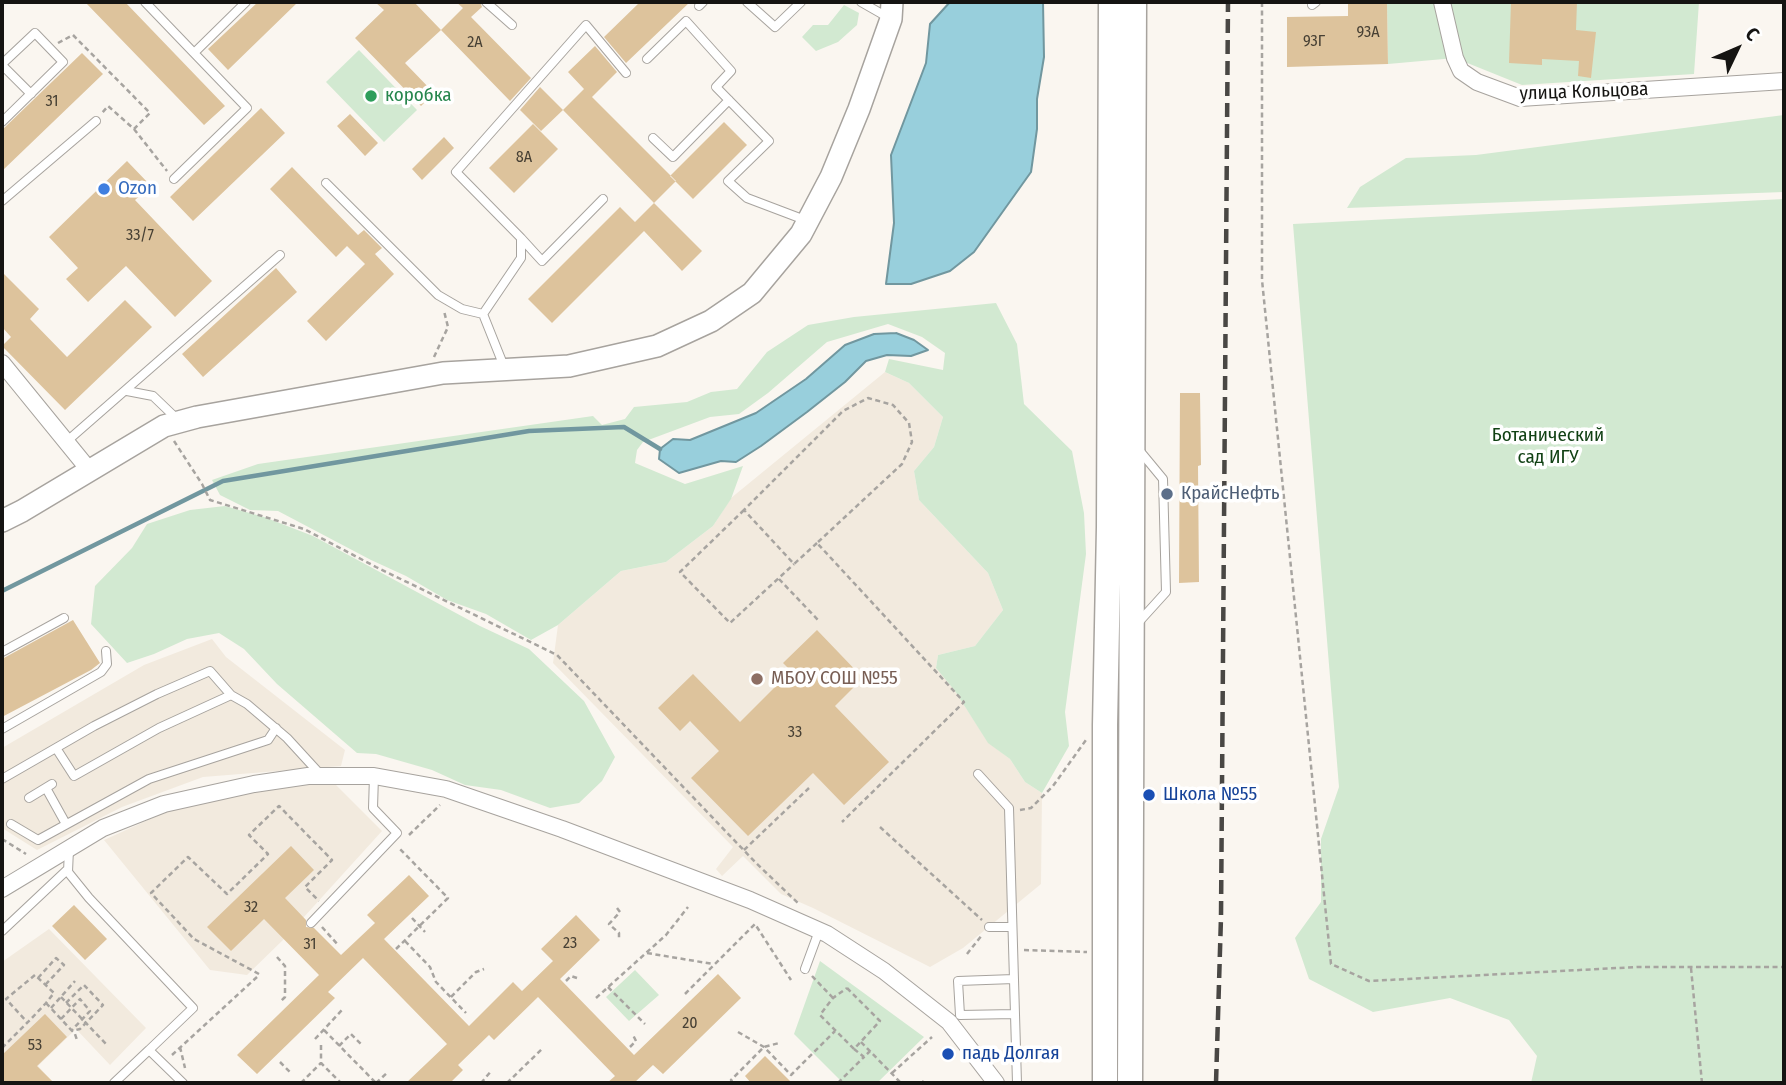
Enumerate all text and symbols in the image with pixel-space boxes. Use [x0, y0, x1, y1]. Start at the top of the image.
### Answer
north arrow [1702, 14, 1772, 84]
text: С [1741, 22, 1764, 46]
house number: 93А [1356, 23, 1380, 43]
house number: 93Г [1303, 32, 1325, 52]
house number: 2А [467, 33, 483, 53]
street label: улица Кольцова [1519, 78, 1649, 106]
place label: коробка [385, 85, 452, 107]
marker: коробка [363, 88, 379, 104]
house number: 31 [45, 92, 59, 112]
house number: 8А [516, 148, 532, 168]
place label: Ozon [118, 178, 157, 200]
marker: Ozon [96, 181, 112, 197]
house number: 33/7 [126, 226, 154, 246]
park label: Ботанический сад ИГУ [1492, 425, 1604, 469]
place label: КрайсНефть [1181, 483, 1280, 505]
marker: КрайсНефть [1159, 486, 1175, 502]
place label: МБОУ СОШ №55 [771, 668, 898, 690]
marker: МБОУ СОШ №55 [749, 671, 765, 687]
house number: 33 [788, 723, 802, 743]
place label: Школа №55 [1163, 784, 1257, 806]
marker: Школа №55 [1141, 787, 1157, 803]
house number: 32 [244, 898, 258, 918]
house number: 23 [563, 934, 577, 954]
house number: 31 [303, 935, 317, 955]
house number: 20 [682, 1014, 698, 1034]
house number: 53 [28, 1036, 42, 1056]
place label: падь Долгая [962, 1043, 1060, 1065]
marker: падь Долгая [940, 1046, 956, 1062]

